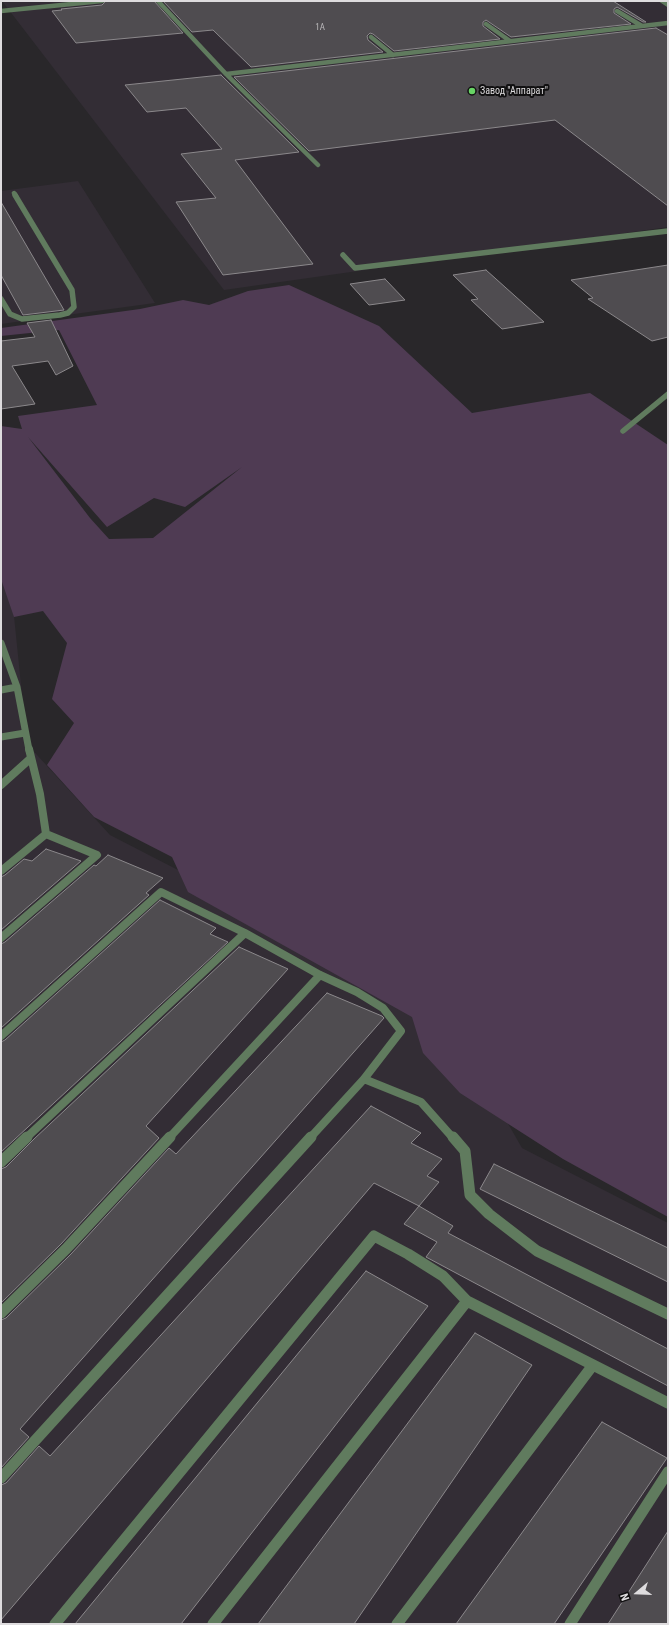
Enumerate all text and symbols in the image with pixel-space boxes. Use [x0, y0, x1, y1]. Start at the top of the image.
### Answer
house number: 1А [315, 23, 325, 33]
place label: Завод "Аппарат" [480, 85, 548, 97]
marker: Завод "Аппарат" [467, 86, 477, 96]
north arrow [617, 1573, 657, 1613]
text: N [618, 1592, 632, 1602]

